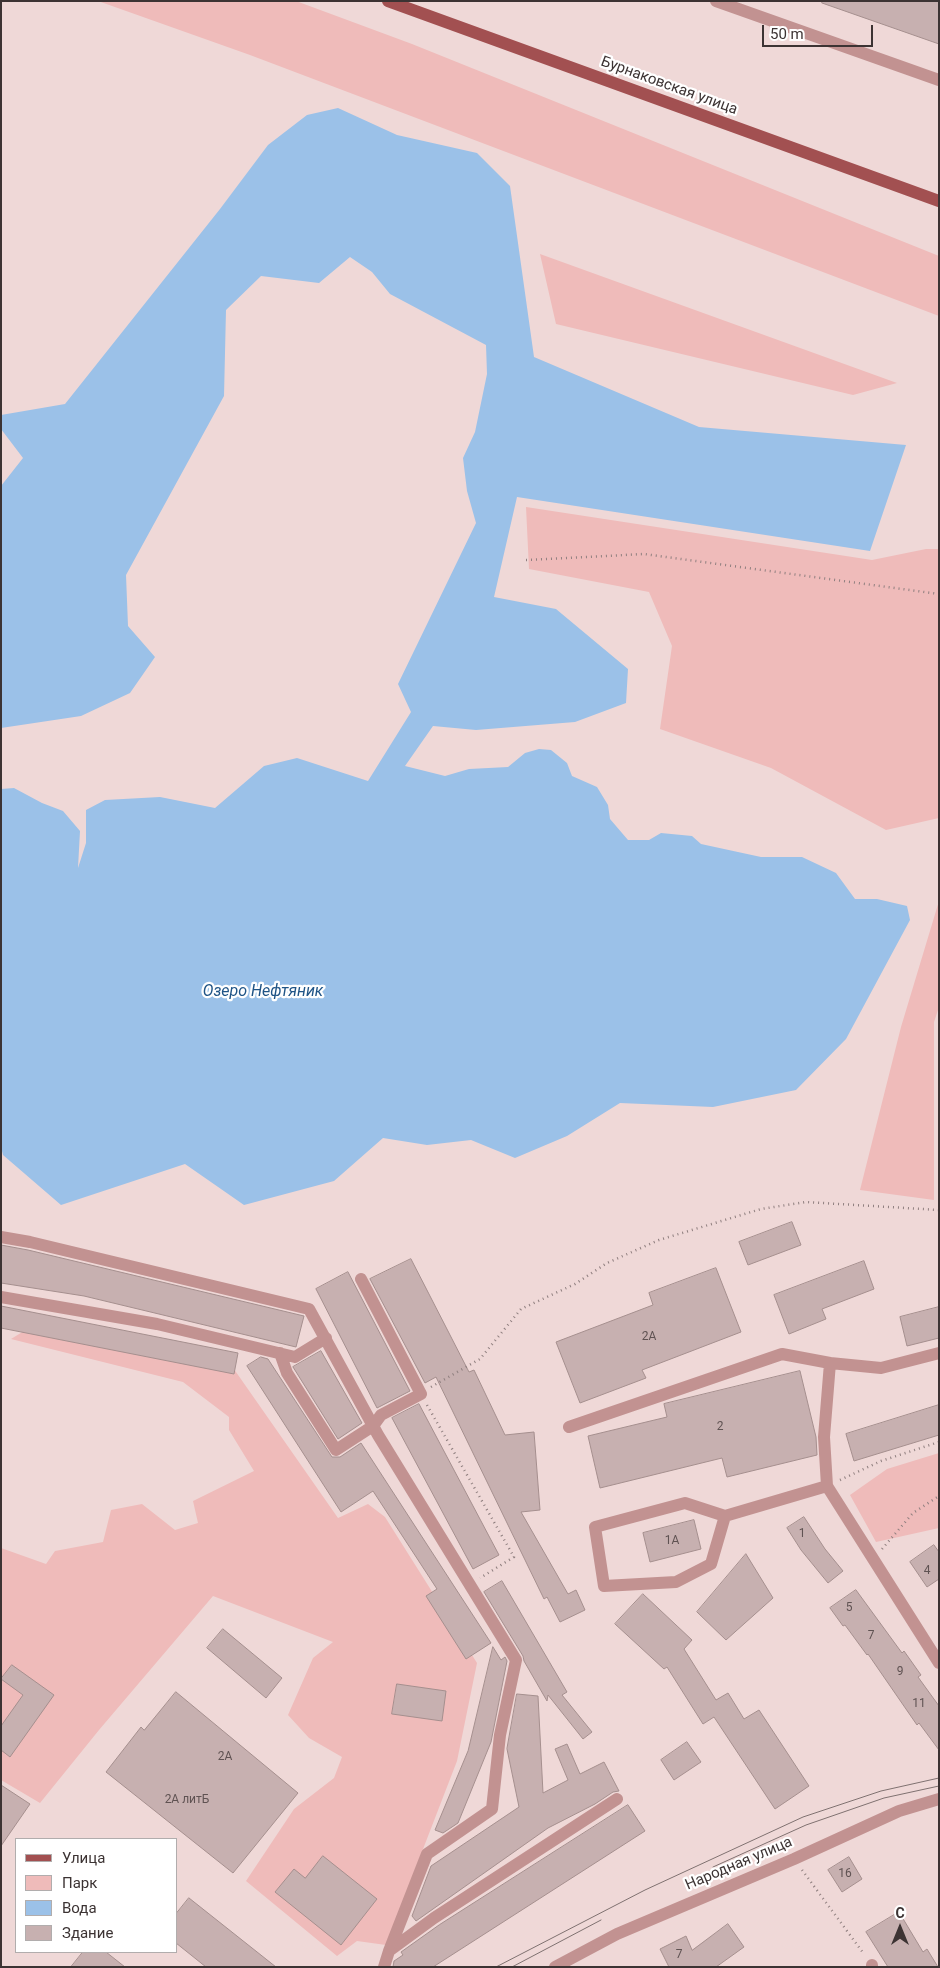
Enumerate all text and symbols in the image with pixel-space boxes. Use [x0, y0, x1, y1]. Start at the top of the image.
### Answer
scale bar [765, 15, 876, 47]
text: 50 m [770, 25, 804, 43]
street label: Бурнаковская улица [598, 53, 740, 119]
water label: Озеро Нефтяник [203, 982, 323, 1002]
house number: 2А [642, 1330, 656, 1344]
house number: 2 [717, 1420, 723, 1434]
house number: 1 [799, 1527, 805, 1541]
house number: 1А [665, 1534, 679, 1548]
house number: 4 [924, 1564, 930, 1578]
house number: 5 [846, 1601, 852, 1615]
house number: 7 [868, 1629, 874, 1643]
house number: 9 [897, 1665, 903, 1679]
house number: 11 [912, 1697, 926, 1711]
house number: 2А [218, 1750, 232, 1764]
house number: 2А литБ [165, 1793, 209, 1807]
street label: Народная улица [683, 1833, 795, 1895]
legend [15, 1838, 178, 1953]
text: Улица [62, 1849, 105, 1867]
house number: 16 [838, 1867, 852, 1881]
text: Парк [62, 1874, 97, 1892]
text: Вода [62, 1899, 97, 1917]
north arrow [875, 1903, 925, 1953]
text: С [895, 1905, 905, 1921]
text: Здание [62, 1924, 113, 1942]
house number: 7 [676, 1948, 682, 1962]

